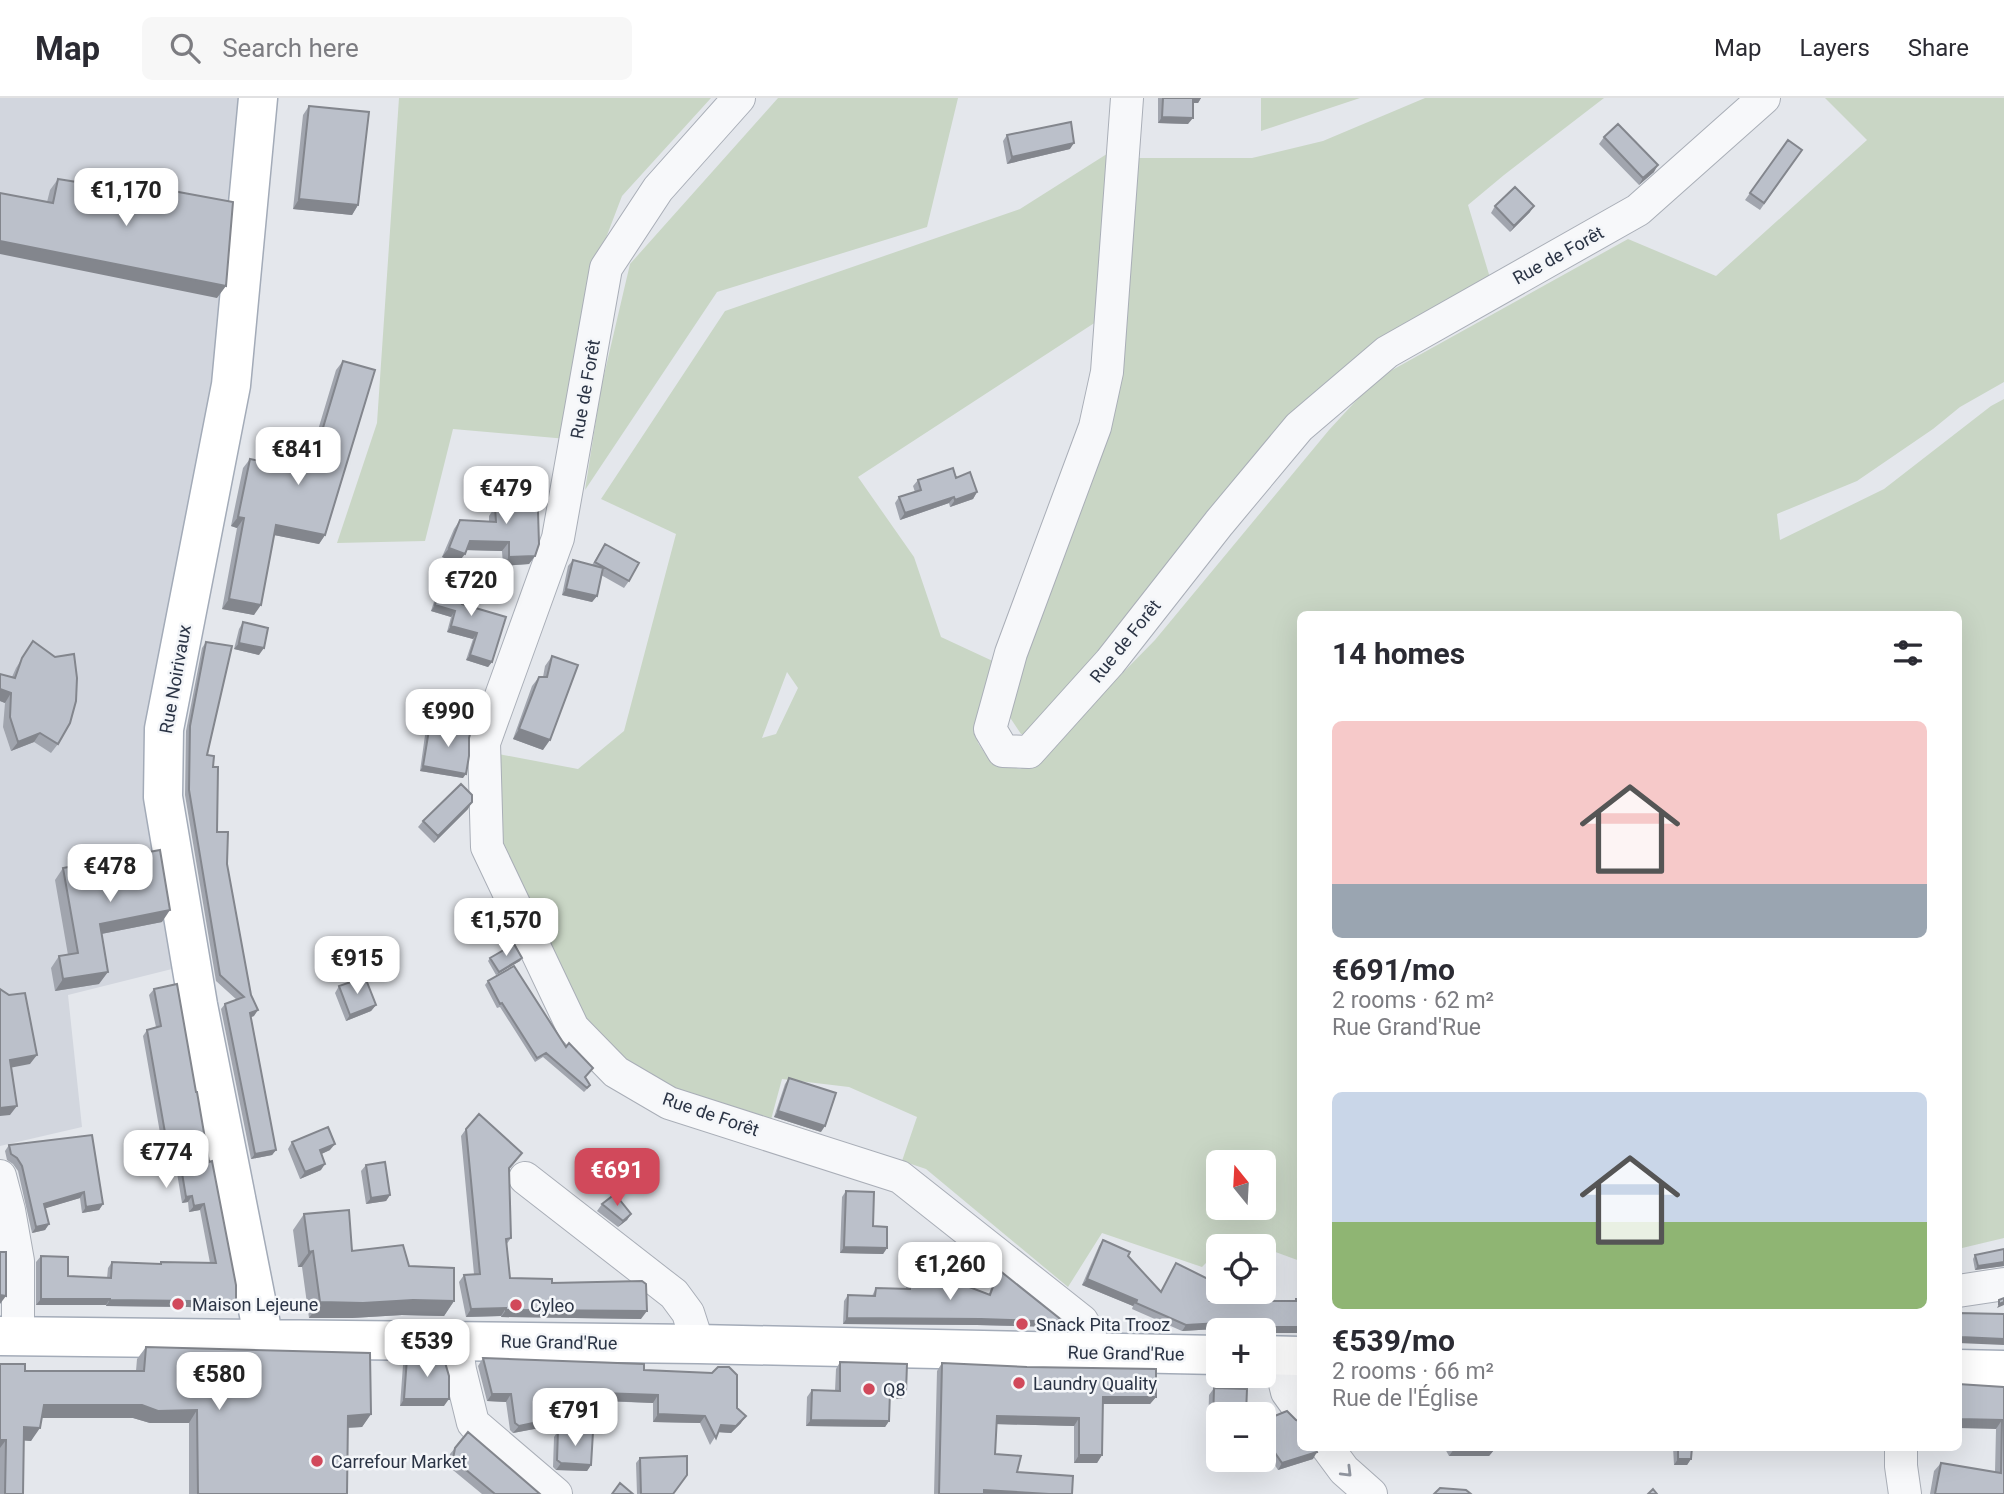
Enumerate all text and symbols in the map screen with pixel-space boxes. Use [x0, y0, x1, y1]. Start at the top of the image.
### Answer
search box [142, 17, 632, 80]
text: Map [35, 29, 100, 68]
icon: search [166, 29, 204, 67]
text: Search here [222, 33, 359, 63]
text: Map [1714, 34, 1762, 62]
text: Layers [1800, 34, 1870, 62]
text: Share [1908, 34, 1969, 62]
pin: €1,170 [69, 169, 183, 228]
text: €1,170 [90, 177, 162, 204]
street label: Rue de Forêt [1509, 221, 1607, 289]
street label: Rue de Forêt [566, 338, 604, 440]
pin: €841 [257, 428, 339, 487]
text: €841 [272, 436, 324, 463]
pin: €479 [465, 466, 547, 526]
text: €479 [480, 475, 532, 502]
pin: €720 [430, 559, 512, 618]
text: €720 [445, 567, 497, 594]
street label: Rue de Forêt [1085, 595, 1165, 687]
street label: Rue Noirivaux [155, 623, 195, 735]
icon: filters [1889, 634, 1927, 672]
text: 14 homes [1332, 636, 1465, 671]
pin: €990 [407, 690, 489, 749]
text: €990 [422, 698, 474, 725]
icon: home [1567, 766, 1693, 892]
pin: €478 [69, 844, 151, 904]
text: €478 [84, 853, 136, 880]
pin: €1,570 [449, 898, 563, 958]
text: €1,570 [470, 907, 542, 934]
pin: €915 [316, 936, 398, 996]
text: €915 [331, 945, 383, 972]
text: €691/mo [1332, 952, 1455, 987]
text: 2 rooms · 62 m² [1332, 987, 1494, 1014]
text: Rue Grand'Rue [1332, 1014, 1481, 1041]
street label: Rue de Forêt [660, 1088, 762, 1140]
pin: €774 [125, 1130, 207, 1190]
icon: home [1567, 1137, 1693, 1263]
text: €774 [140, 1139, 192, 1166]
pin: €691 [576, 1148, 658, 1208]
north arrow [1206, 1150, 1276, 1220]
map controls [1206, 1150, 1276, 1472]
text: €691 [591, 1157, 643, 1184]
button: locate [1206, 1234, 1276, 1304]
pin: €1,260 [893, 1242, 1007, 1302]
text: €1,260 [914, 1251, 986, 1278]
place label: Maison Lejeune [192, 1294, 318, 1315]
place label: Cyleo [530, 1295, 574, 1316]
marker: Maison Lejeune [170, 1296, 186, 1312]
marker: Cyleo [508, 1297, 524, 1313]
place label: Snack Pita Trooz [1036, 1314, 1170, 1335]
marker: Snack Pita Trooz [1014, 1316, 1030, 1332]
button: + [1206, 1318, 1276, 1388]
pin: €539 [386, 1320, 468, 1379]
text: €539/mo [1332, 1323, 1455, 1358]
text: €539 [401, 1328, 453, 1355]
street label: Rue Grand'Rue [501, 1330, 617, 1354]
street label: Rue Grand'Rue [1068, 1341, 1184, 1365]
pin: €580 [178, 1352, 260, 1412]
text: 2 rooms · 66 m² [1332, 1358, 1494, 1385]
text: €580 [193, 1361, 245, 1388]
place label: Laundry Quality [1033, 1373, 1157, 1394]
marker: Laundry Quality [1011, 1375, 1027, 1391]
place label: Q8 [883, 1379, 906, 1400]
marker: Q8 [861, 1381, 877, 1397]
text: Rue de l'Église [1332, 1385, 1478, 1412]
pin: €791 [534, 1388, 616, 1448]
text: €791 [549, 1397, 601, 1424]
button: − [1206, 1402, 1276, 1472]
place label: Carrefour Market [331, 1451, 467, 1472]
marker: Carrefour Market [309, 1453, 325, 1469]
one-way arrow [1339, 1464, 1352, 1477]

